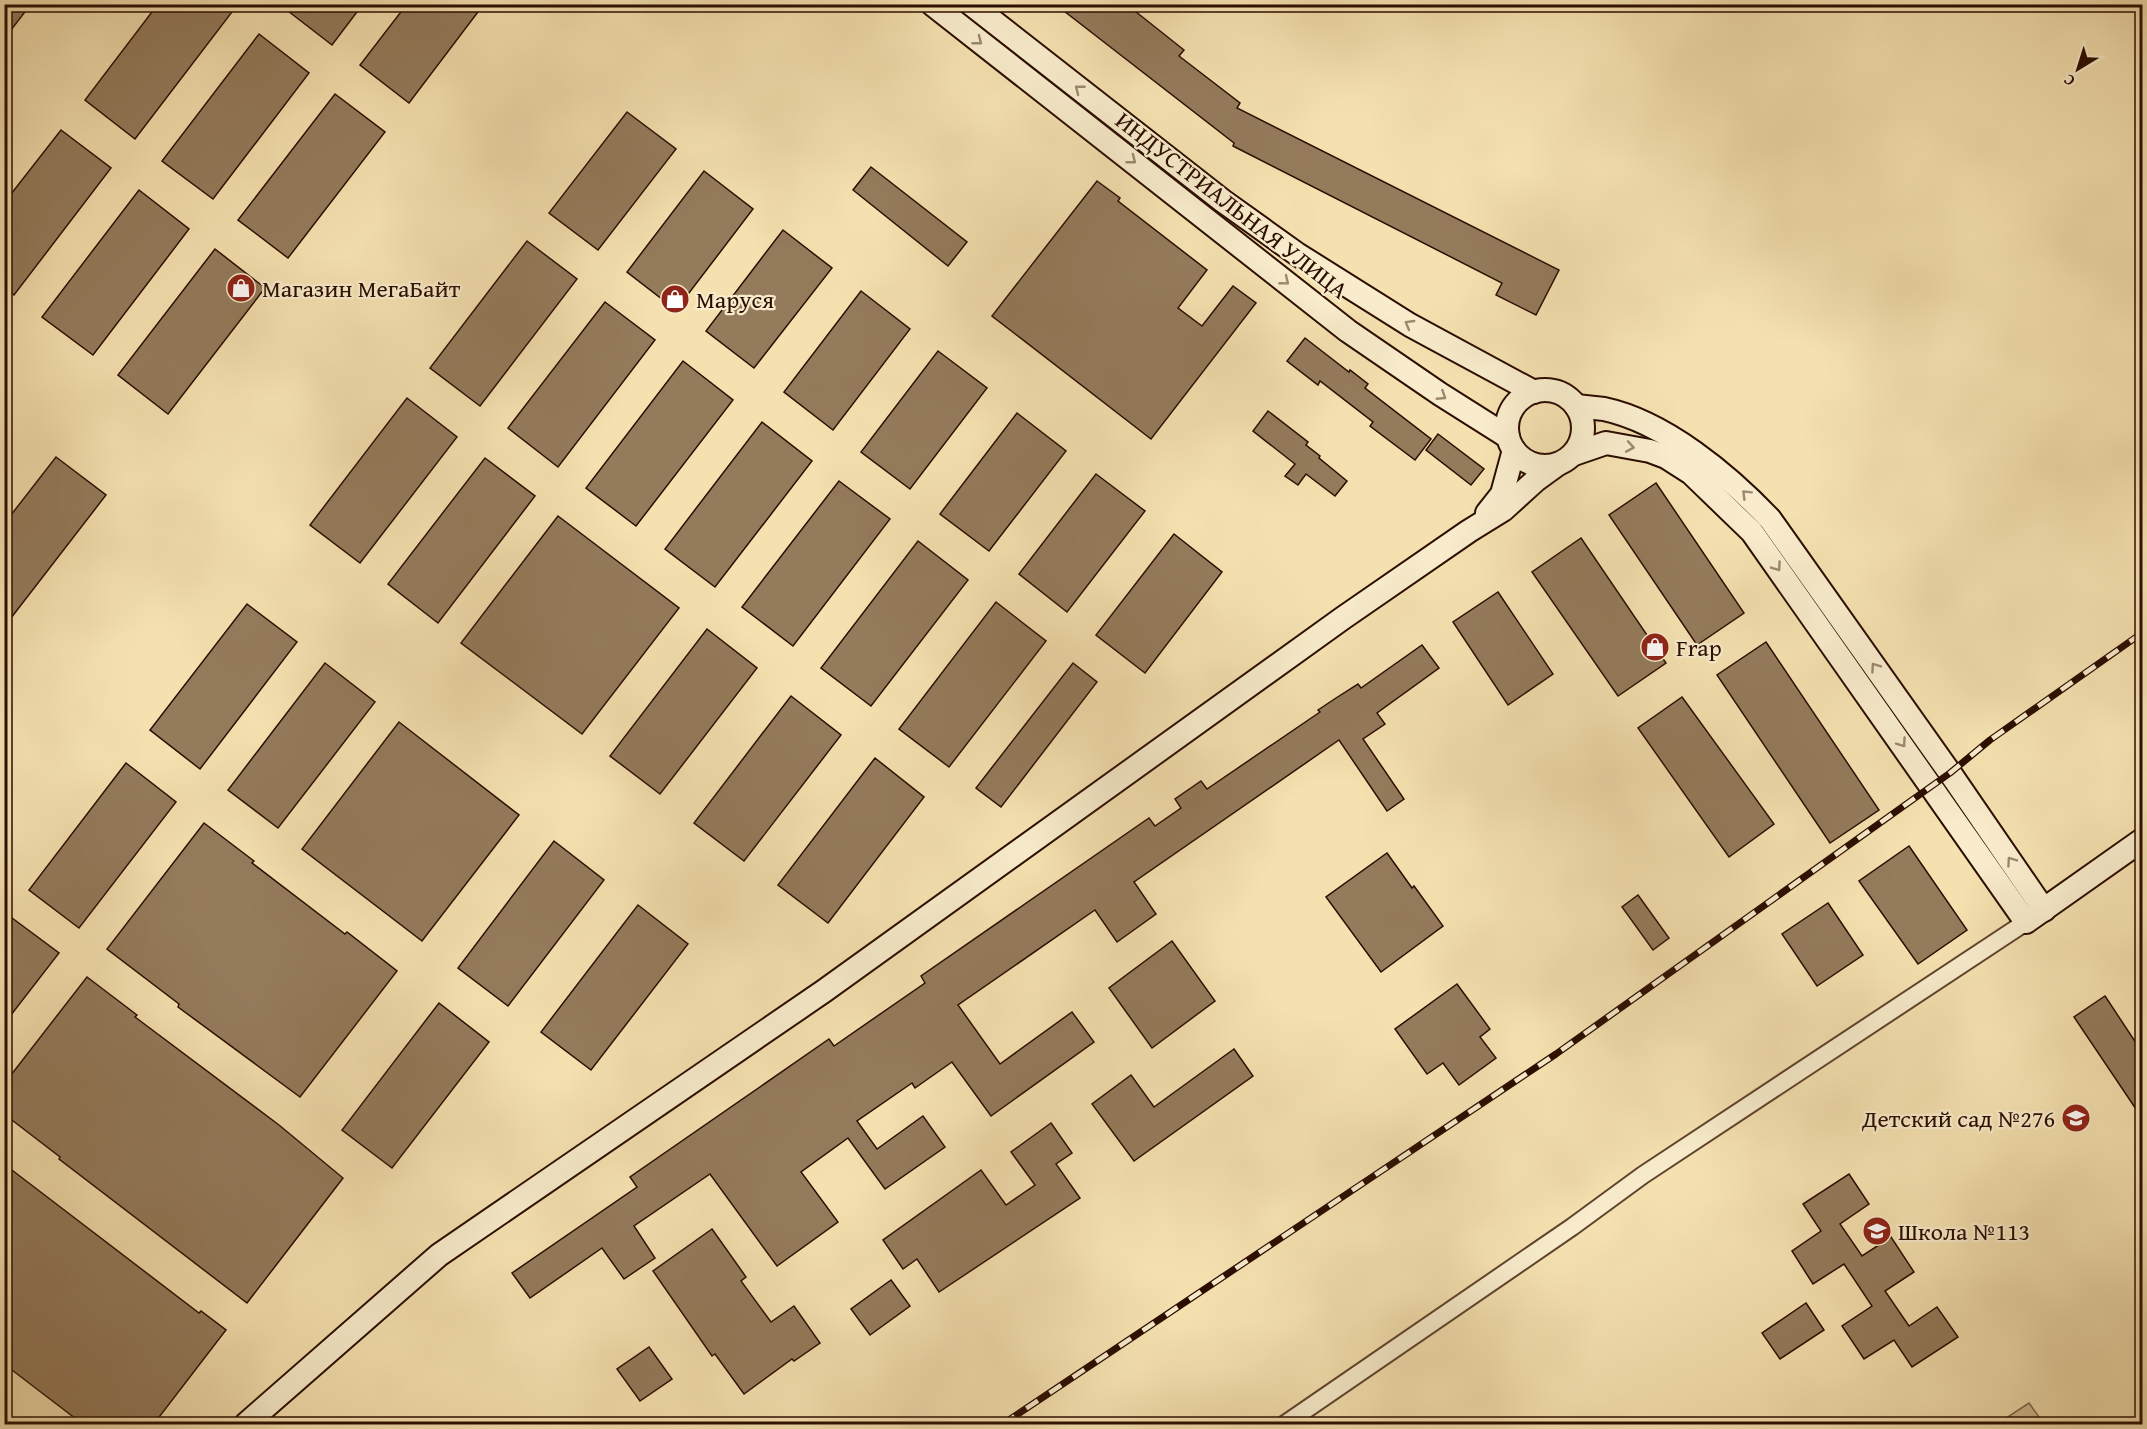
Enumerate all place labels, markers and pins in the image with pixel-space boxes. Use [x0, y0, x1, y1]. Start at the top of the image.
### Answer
place label: Магазин МегаБайт [262, 271, 461, 306]
shop icon: Магазин МегаБайт [225, 272, 257, 304]
place label: Маруся [696, 282, 774, 317]
shop icon: Маруся [659, 283, 691, 315]
place label: Frap [1676, 630, 1722, 665]
shop icon: Frap [1639, 631, 1671, 663]
place label: Детский сад №276 [1861, 1101, 2055, 1136]
school or university icon: Детский сад №276 [2060, 1102, 2092, 1134]
place label: Школа №113 [1898, 1214, 2030, 1249]
school or university icon: Школа №113 [1861, 1215, 1893, 1247]

